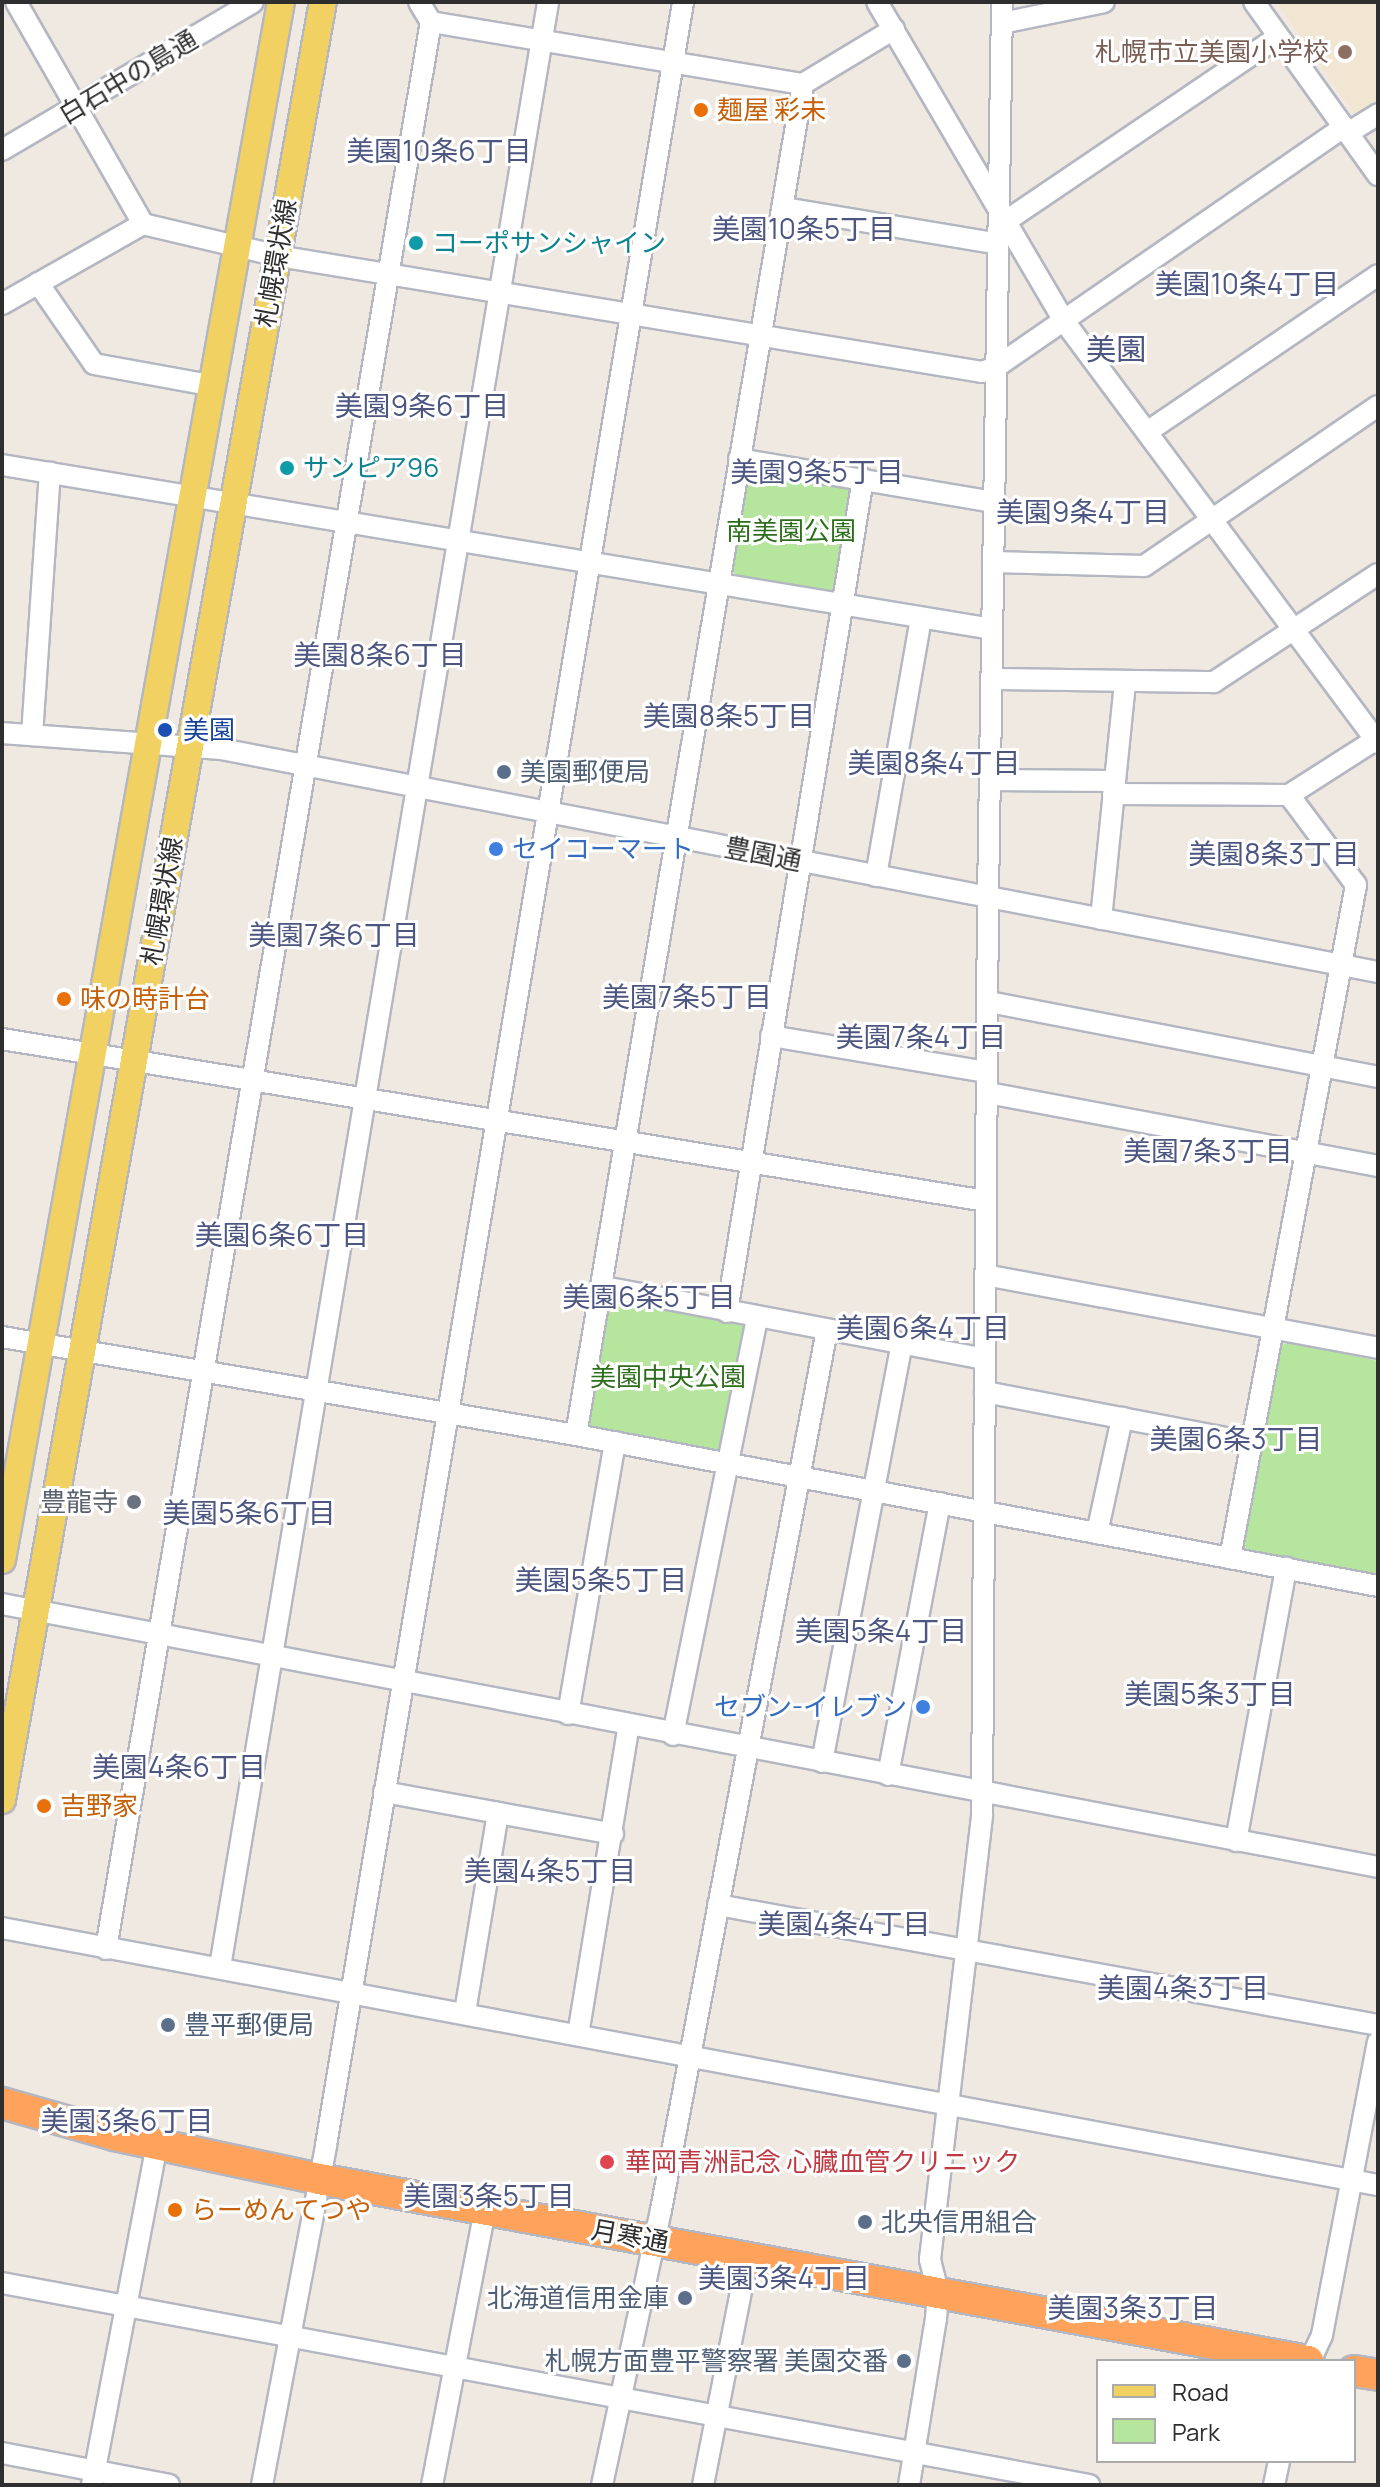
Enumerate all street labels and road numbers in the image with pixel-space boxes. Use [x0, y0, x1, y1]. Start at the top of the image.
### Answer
street label: 白石中の島通 [53, 23, 203, 131]
street label: 札幌環状線 [249, 196, 303, 330]
street label: 豊園通 [722, 831, 804, 877]
street label: 札幌環状線 [135, 834, 189, 968]
street label: 月寒通 [589, 2214, 671, 2258]

